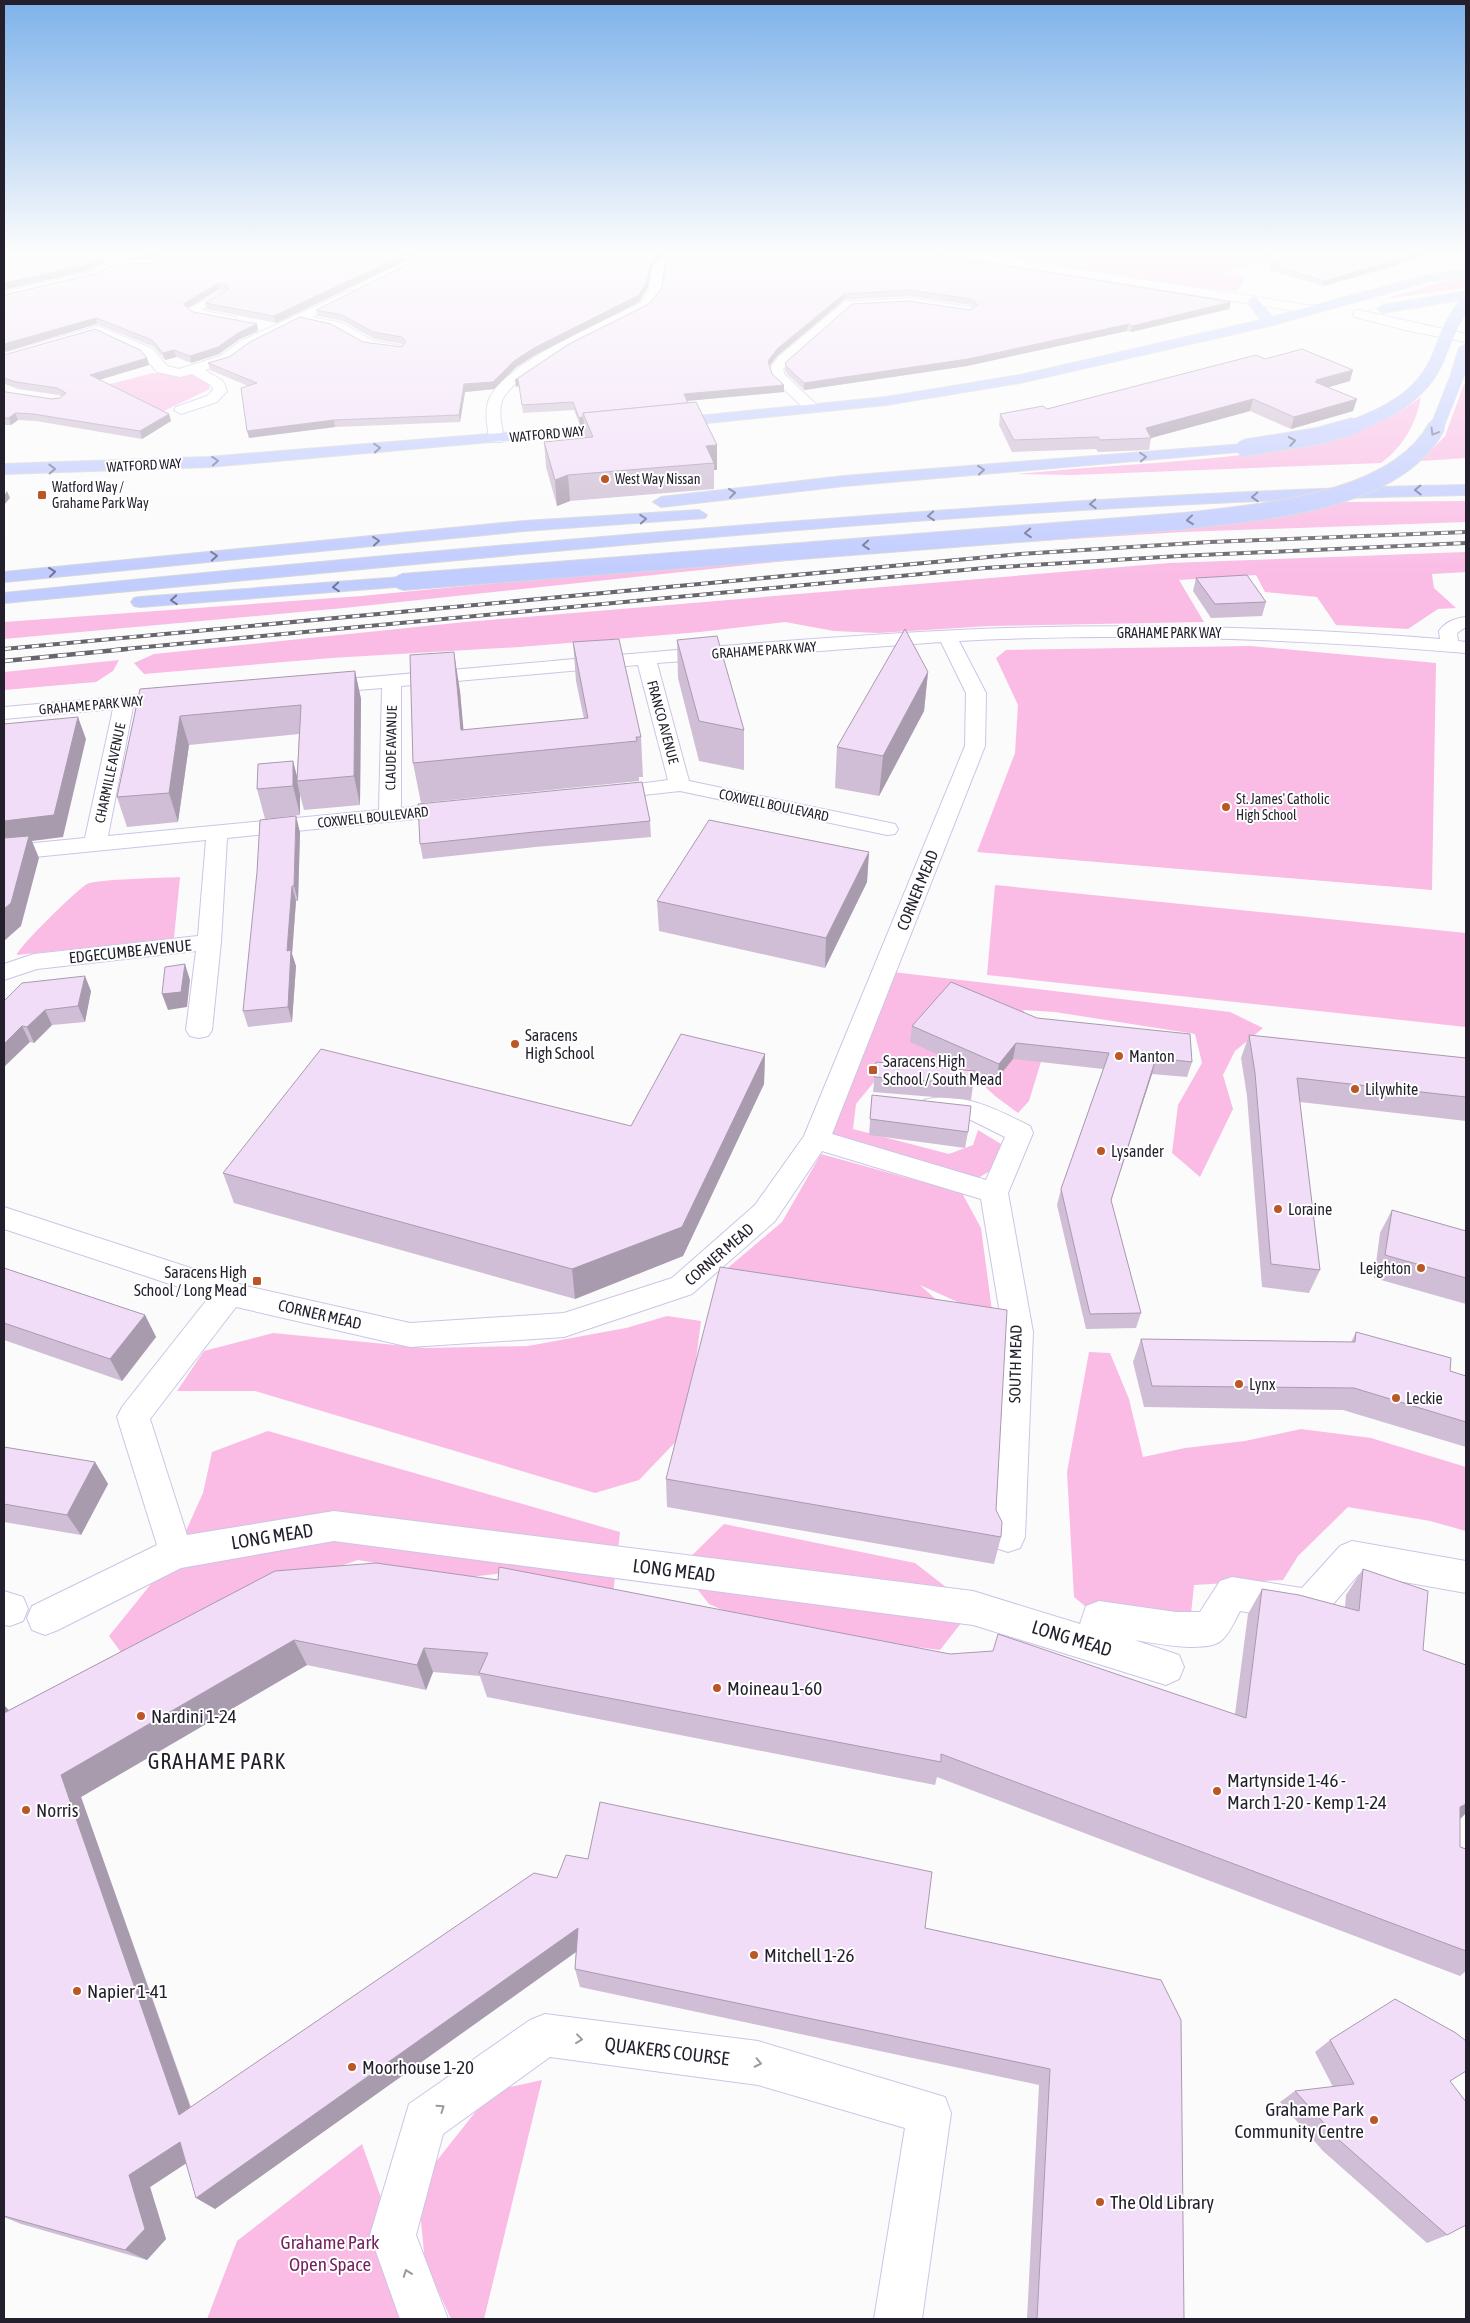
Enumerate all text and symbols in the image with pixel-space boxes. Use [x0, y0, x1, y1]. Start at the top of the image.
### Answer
street label: WATFORD WAY [509, 423, 586, 445]
one-way arrow [1430, 426, 1440, 435]
one-way arrow [1287, 437, 1296, 447]
one-way arrow [373, 443, 381, 454]
one-way arrow [1139, 452, 1147, 463]
street label: WATFORD WAY [106, 455, 183, 475]
one-way arrow [211, 456, 219, 467]
one-way arrow [49, 463, 57, 474]
one-way arrow [977, 464, 985, 475]
place label: West Way Nissan [615, 471, 701, 487]
marker: West Way Nissan [599, 473, 611, 485]
place label: Watford Way / Grahame Park Way [52, 479, 149, 511]
one-way arrow [1413, 485, 1421, 495]
one-way arrow [728, 488, 736, 499]
marker: Watford Way / Grahame Park Way [36, 489, 48, 501]
one-way arrow [1251, 492, 1259, 503]
one-way arrow [1089, 499, 1097, 510]
one-way arrow [926, 510, 934, 521]
one-way arrow [639, 514, 647, 525]
one-way arrow [1186, 514, 1194, 525]
one-way arrow [1024, 528, 1032, 539]
one-way arrow [372, 536, 380, 547]
one-way arrow [862, 540, 870, 551]
one-way arrow [210, 551, 218, 562]
one-way arrow [49, 567, 57, 578]
one-way arrow [332, 581, 340, 592]
one-way arrow [170, 594, 178, 605]
street label: GRAHAME PARK WAY [1117, 625, 1222, 641]
street label: GRAHAME PARK WAY [711, 638, 818, 662]
street label: FRANCO AVENUE [644, 679, 682, 766]
street label: GRAHAME PARK WAY [38, 692, 145, 718]
street label: CLAUDE AVANUE [382, 705, 400, 791]
street label: CHARMILLE AVENUE [92, 721, 128, 824]
street label: COXWELL BOULEVARD [718, 786, 831, 824]
place label: St. James' Catholic High School [1236, 791, 1330, 823]
marker: St. James' Catholic High School [1220, 801, 1232, 813]
street label: COXWELL BOULEVARD [317, 803, 430, 831]
street label: CORNER MEAD [893, 847, 941, 933]
street label: EDGECUMBE AVENUE [68, 936, 192, 966]
place label: Saracens High School [525, 1026, 595, 1063]
marker: Saracens High School [509, 1038, 521, 1050]
place label: Manton [1129, 1047, 1175, 1065]
marker: Manton [1113, 1050, 1125, 1062]
place label: Saracens High School / South Mead [883, 1052, 1002, 1088]
marker: Saracens High School / South Mead [867, 1064, 879, 1076]
place label: Lilywhite [1365, 1080, 1418, 1099]
marker: Lilywhite [1349, 1083, 1361, 1095]
place label: Lysander [1111, 1142, 1164, 1161]
marker: Lysander [1095, 1145, 1107, 1157]
place label: Loraine [1288, 1200, 1332, 1218]
marker: Loraine [1272, 1203, 1284, 1215]
street label: CORNER MEAD [681, 1219, 757, 1289]
place label: Leighton [1359, 1259, 1411, 1278]
marker: Leighton [1415, 1262, 1427, 1274]
place label: Saracens High School / Long Mead [134, 1263, 247, 1300]
marker: Saracens High School / Long Mead [251, 1275, 263, 1287]
street label: CORNER MEAD [277, 1296, 363, 1332]
street label: SOUTH MEAD [1005, 1325, 1025, 1403]
place label: Lynx [1249, 1375, 1276, 1394]
marker: Lynx [1233, 1378, 1245, 1390]
place label: Leckie [1406, 1389, 1443, 1407]
marker: Leckie [1390, 1392, 1402, 1404]
street label: LONG MEAD [229, 1519, 315, 1553]
street label: LONG MEAD [632, 1554, 716, 1586]
street label: LONG MEAD [1029, 1615, 1115, 1661]
place label: Moineau 1-60 [727, 1677, 822, 1699]
marker: Moineau 1-60 [711, 1682, 723, 1694]
place label: Nardini 1-24 [151, 1705, 237, 1727]
marker: Nardini 1-24 [135, 1710, 147, 1722]
district label: GRAHAME PARK [148, 1748, 286, 1774]
place label: Martynside 1-46 - March 1-20 - Kemp 1-24 [1227, 1769, 1387, 1813]
marker: Martynside 1-46 - March 1-20 - Kemp 1-24 [1211, 1785, 1223, 1797]
place label: Norris [36, 1799, 79, 1821]
marker: Norris [20, 1804, 32, 1816]
place label: Mitchell 1-26 [764, 1944, 855, 1966]
marker: Mitchell 1-26 [748, 1949, 760, 1961]
place label: Napier 1-41 [87, 1980, 168, 2002]
marker: Napier 1-41 [71, 1985, 83, 1997]
street label: QUAKERS COURSE [604, 2032, 730, 2070]
one-way arrow [576, 2033, 584, 2044]
place label: Moorhouse 1-20 [362, 2056, 474, 2078]
one-way arrow [753, 2057, 762, 2068]
marker: Moorhouse 1-20 [346, 2061, 358, 2073]
place label: Grahame Park Community Centre [1234, 2098, 1365, 2142]
one-way arrow [435, 2105, 444, 2114]
marker: Grahame Park Community Centre [1368, 2114, 1380, 2126]
place label: The Old Library [1110, 2191, 1214, 2213]
marker: The Old Library [1094, 2196, 1106, 2208]
park label: Grahame Park Open Space [281, 2231, 380, 2275]
one-way arrow [403, 2270, 413, 2278]

